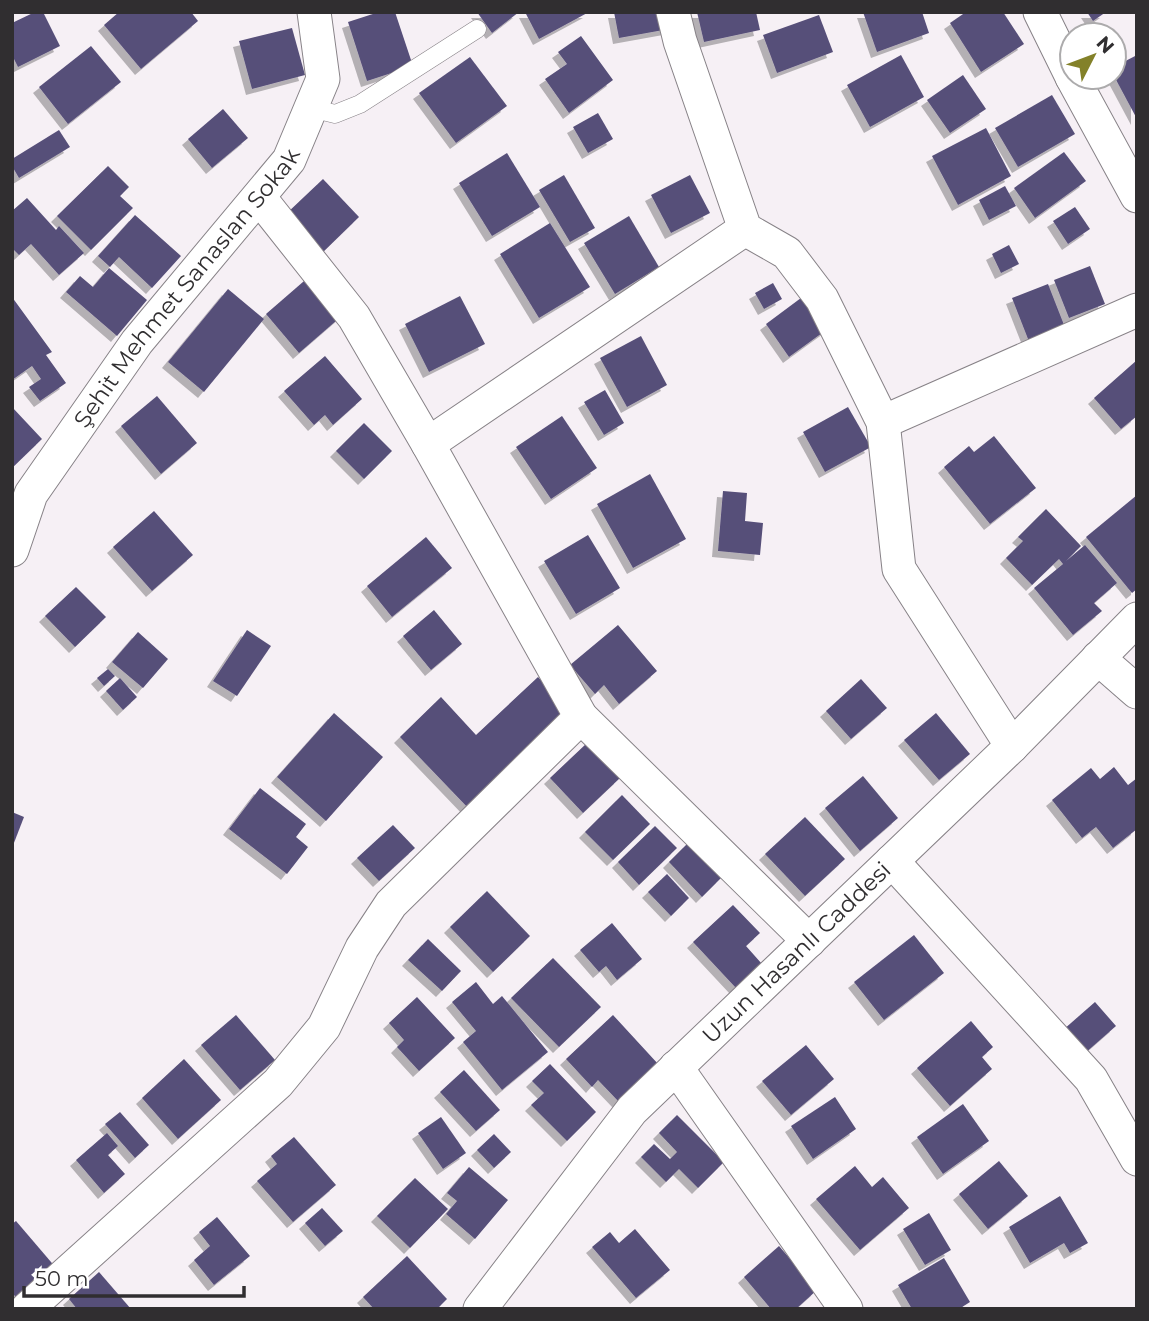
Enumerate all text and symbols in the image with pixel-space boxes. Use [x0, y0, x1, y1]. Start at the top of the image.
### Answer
north arrow [1058, 21, 1128, 91]
text: N [1092, 32, 1119, 58]
street label: Şehit Mehmet Sanaslan Sokak [68, 144, 306, 433]
street label: Uzun Hasanlı Caddesi [696, 856, 896, 1049]
scale bar [24, 1254, 245, 1298]
text: 50 m [35, 1266, 89, 1291]

